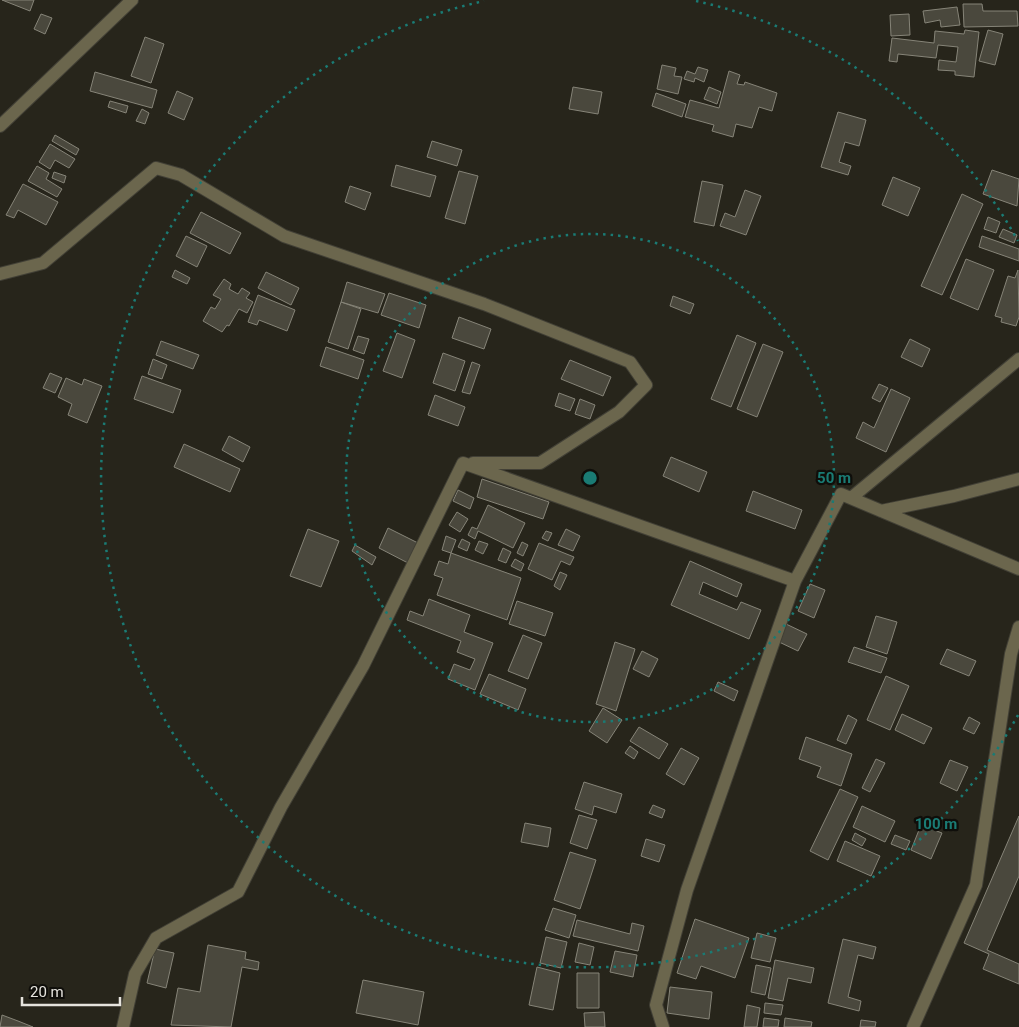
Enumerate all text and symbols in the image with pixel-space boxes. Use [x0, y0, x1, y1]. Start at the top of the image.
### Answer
centre of rings [581, 469, 599, 487]
text: 50 m [817, 469, 851, 487]
text: 100 m [915, 815, 957, 833]
scale bar [22, 974, 120, 1006]
text: 20 m [30, 983, 64, 1001]

